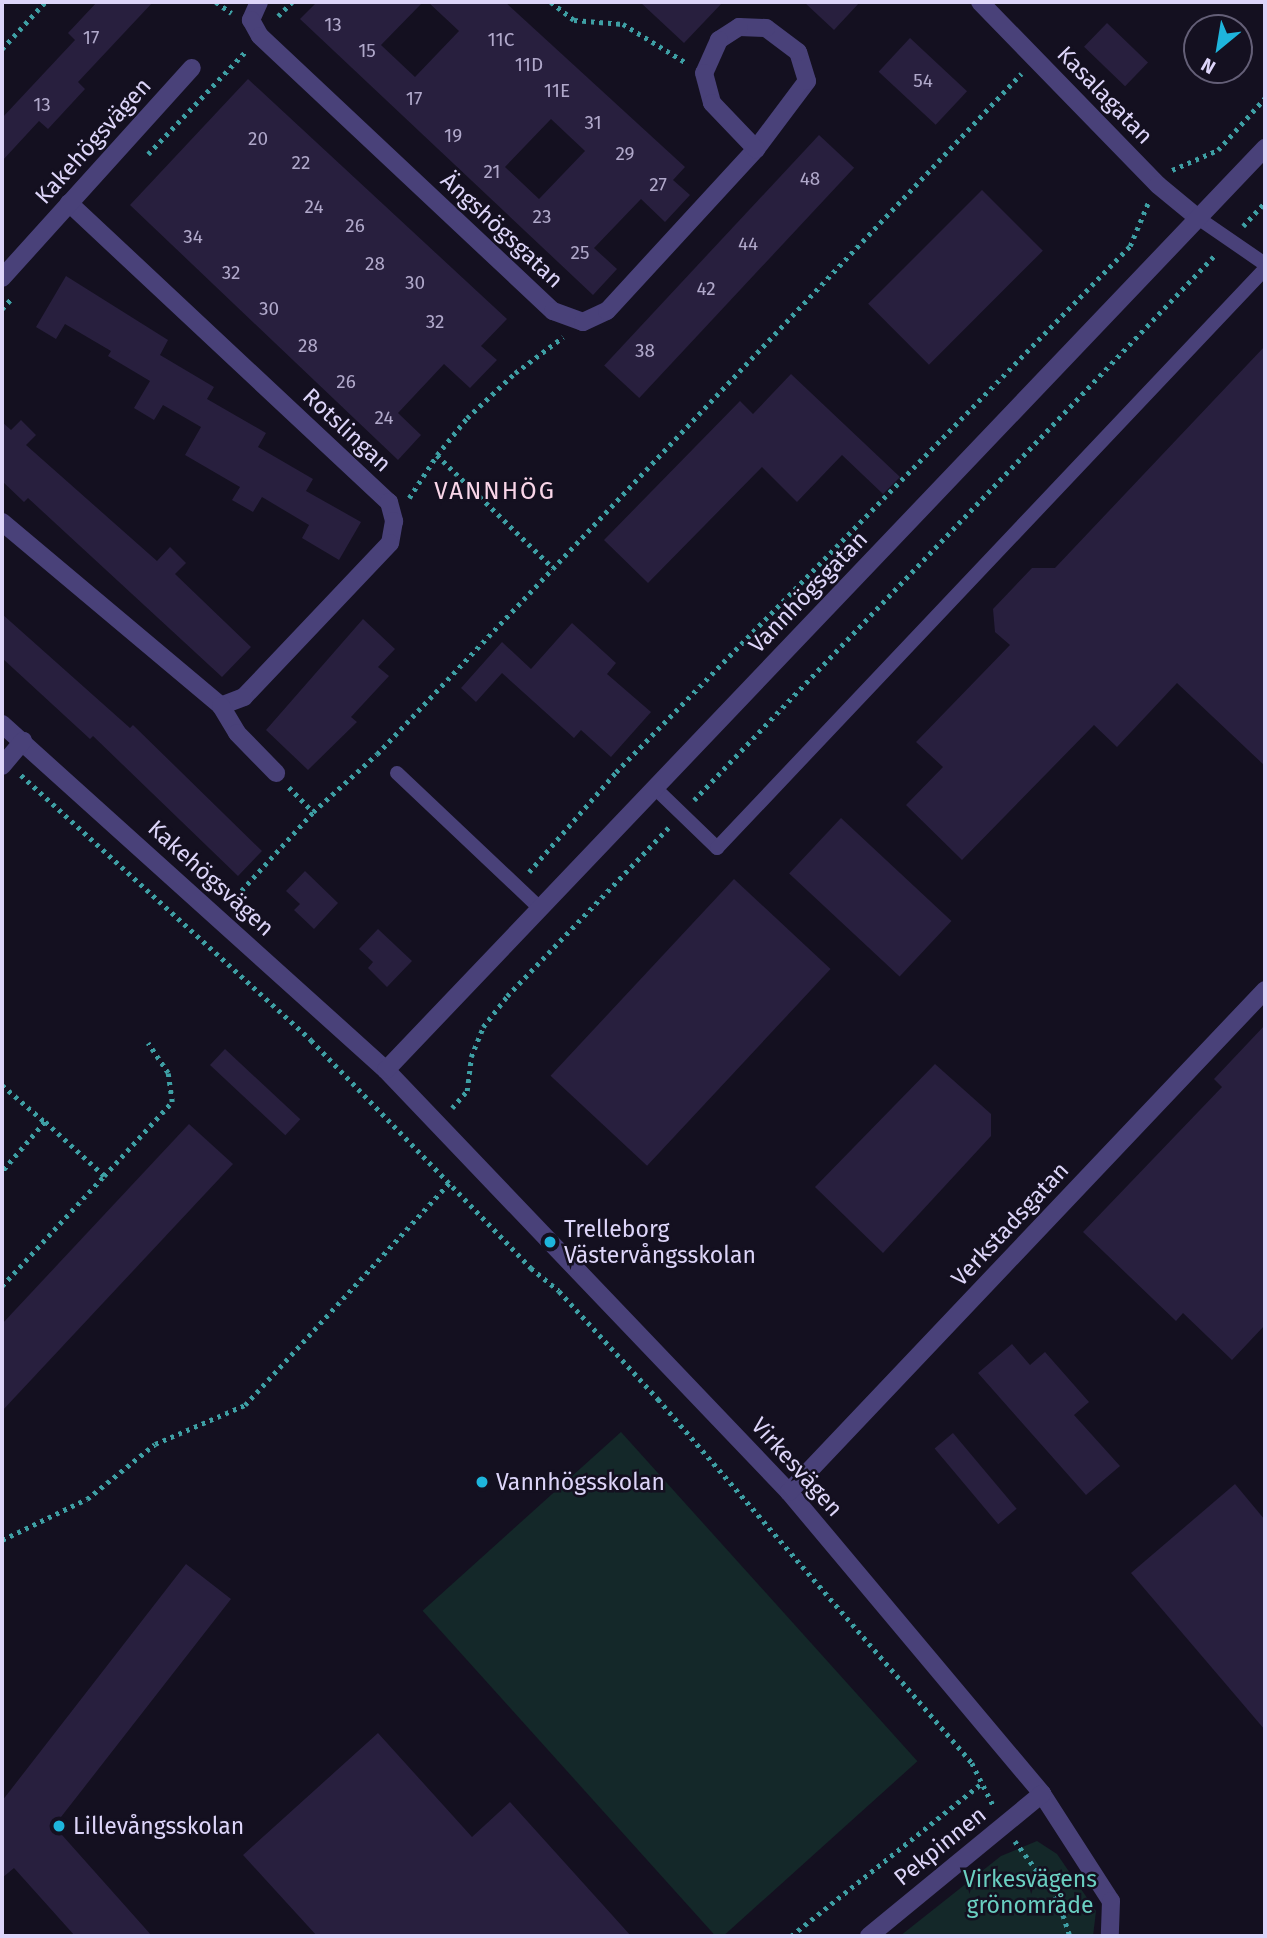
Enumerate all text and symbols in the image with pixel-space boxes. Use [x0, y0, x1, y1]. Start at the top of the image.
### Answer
house number: 13 [324, 14, 342, 36]
north arrow [1183, 14, 1253, 84]
house number: 17 [83, 27, 99, 49]
house number: 11C [488, 29, 514, 51]
house number: 15 [358, 40, 376, 62]
street label: Kasalagatan [1051, 40, 1159, 150]
text: N [1197, 53, 1219, 79]
house number: 11D [515, 54, 543, 76]
house number: 54 [913, 70, 933, 92]
street label: Kakehögsvägen [29, 72, 157, 210]
house number: 11E [544, 80, 570, 102]
house number: 17 [406, 88, 422, 110]
house number: 13 [33, 94, 51, 116]
house number: 31 [584, 112, 602, 134]
house number: 19 [444, 125, 462, 147]
house number: 20 [248, 128, 268, 150]
house number: 29 [615, 143, 635, 165]
house number: 22 [292, 152, 310, 174]
house number: 21 [483, 161, 501, 183]
street label: Ängshögsgatan [435, 166, 569, 294]
house number: 48 [800, 168, 820, 190]
house number: 27 [649, 174, 667, 196]
house number: 24 [305, 196, 323, 218]
house number: 23 [533, 206, 551, 228]
house number: 26 [345, 215, 365, 237]
house number: 34 [183, 226, 203, 248]
house number: 44 [738, 233, 758, 255]
house number: 25 [571, 242, 589, 264]
house number: 28 [365, 253, 385, 275]
house number: 32 [222, 262, 240, 284]
house number: 30 [405, 272, 425, 294]
house number: 42 [696, 278, 716, 300]
house number: 30 [259, 298, 279, 320]
house number: 32 [426, 311, 444, 333]
house number: 28 [298, 335, 318, 357]
house number: 38 [635, 340, 655, 362]
house number: 26 [336, 371, 356, 393]
street label: Rotslingan [297, 382, 397, 478]
house number: 24 [375, 407, 393, 429]
district label: VANNHÖG [435, 478, 555, 506]
street label: Vannhögsgatan [743, 525, 873, 659]
street label: Kakehögsvägen [142, 814, 280, 942]
street label: Verkstadsgatan [946, 1156, 1074, 1292]
place label: Trelleborg Västervångsskolan [564, 1215, 756, 1269]
marker: Trelleborg Västervångsskolan [542, 1234, 558, 1250]
street label: Virkesvägen [745, 1412, 849, 1522]
place label: Vannhögsskolan [496, 1468, 665, 1496]
marker: Vannhögsskolan [474, 1474, 490, 1490]
street label: Pekpinnen [889, 1801, 991, 1891]
place label: Lillevångsskolan [73, 1812, 244, 1840]
marker: Lillevångsskolan [51, 1818, 67, 1834]
park label: Virkesvägens grönområde [963, 1865, 1097, 1919]

